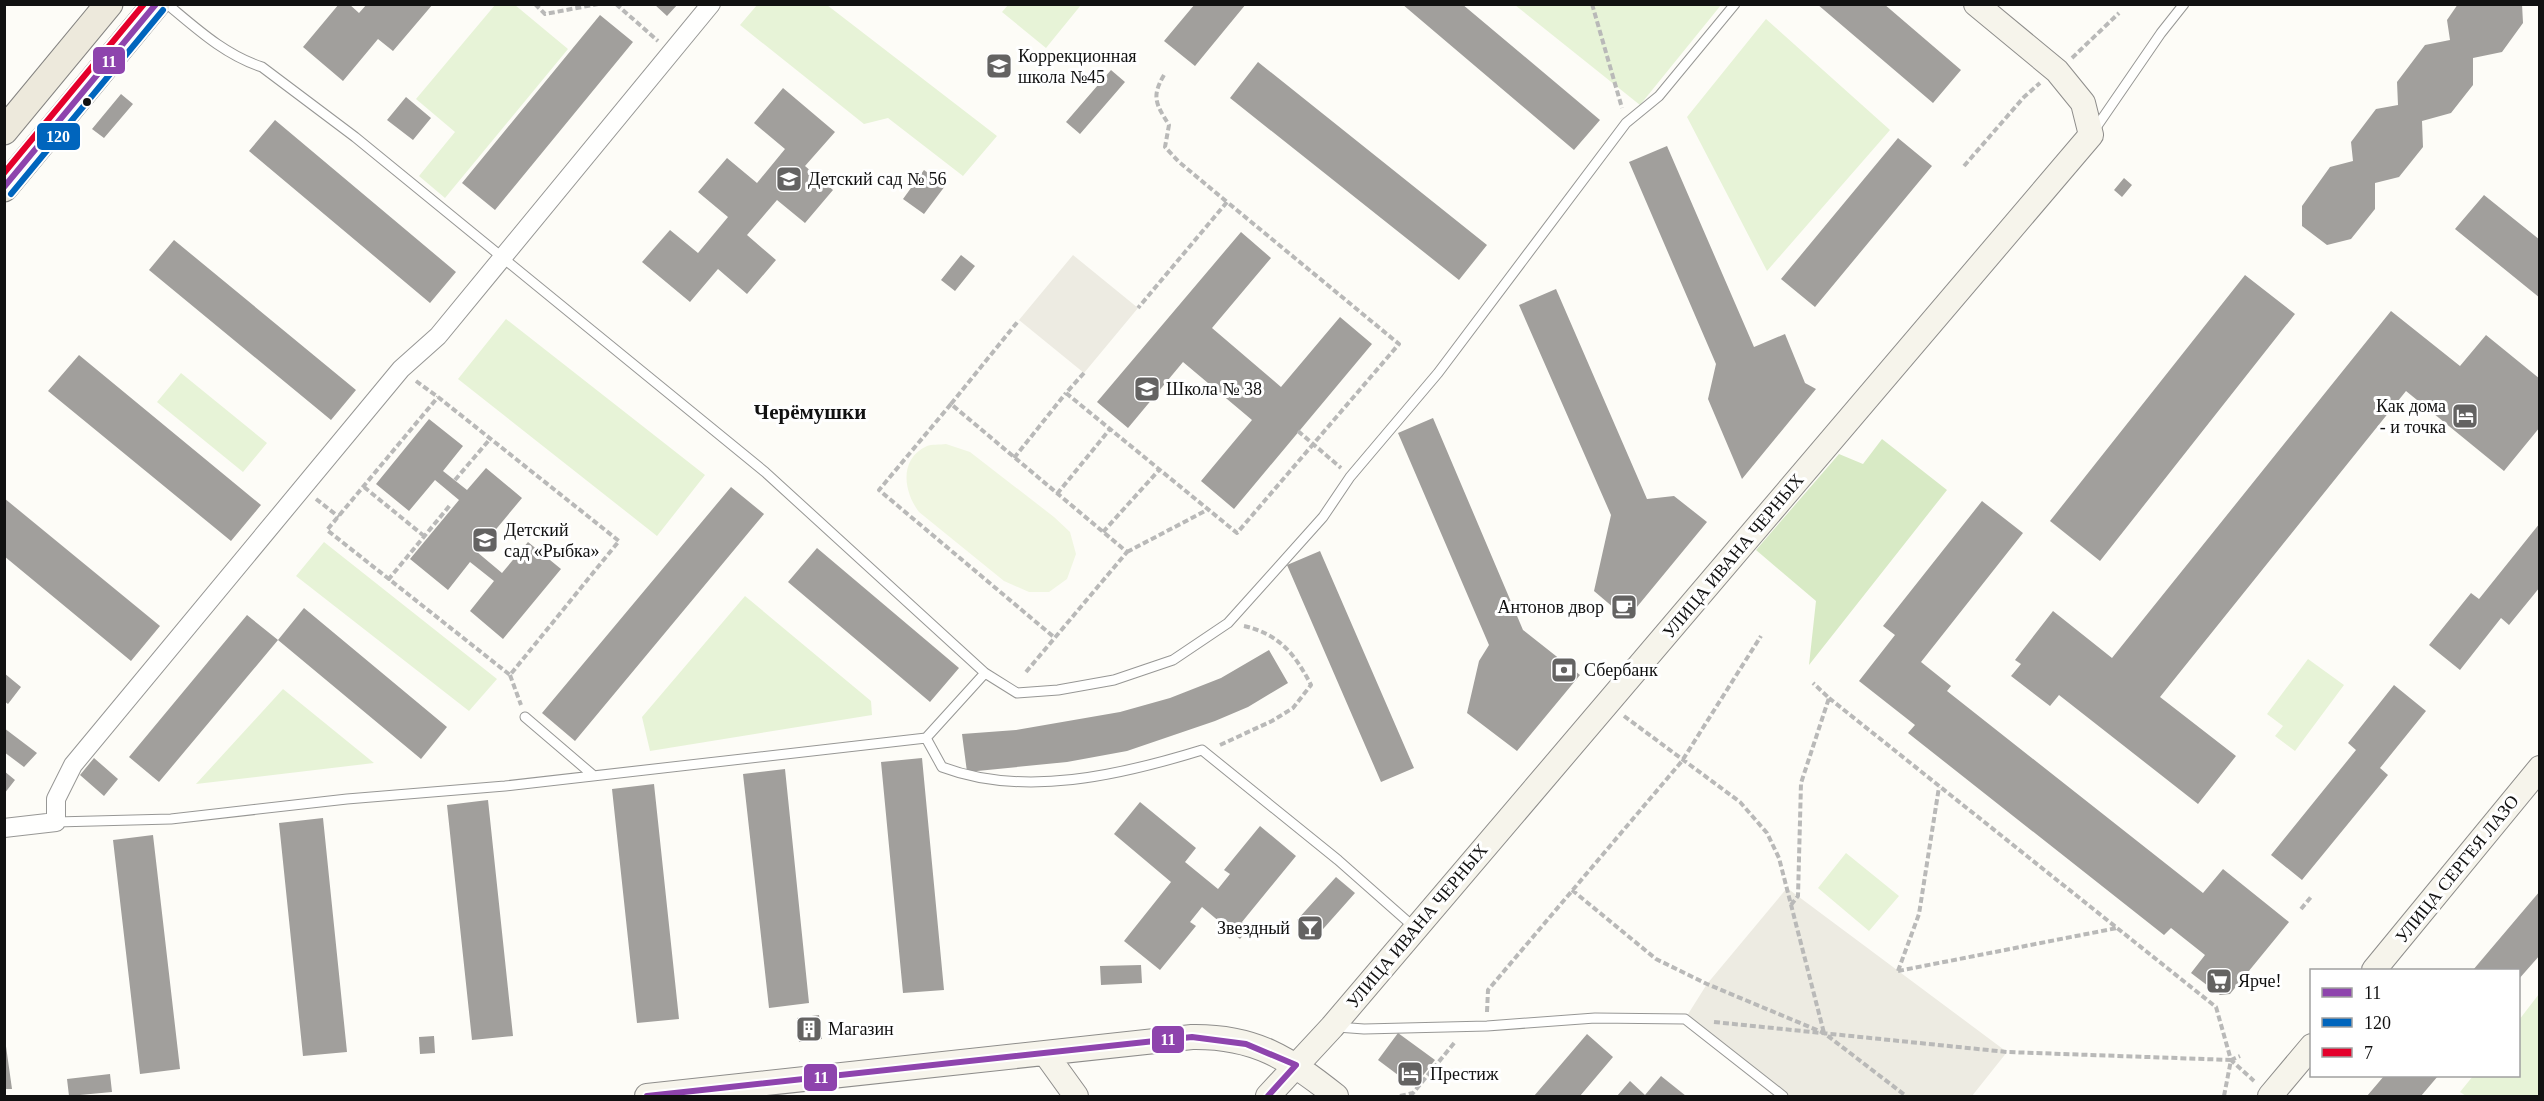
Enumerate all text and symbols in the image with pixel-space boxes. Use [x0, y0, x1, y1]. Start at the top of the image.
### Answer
line badge: 11 [92, 46, 126, 75]
place label: Коррекционная школа №45 [1018, 46, 1137, 87]
school or university icon: Коррекционная школа №45 [984, 51, 1014, 81]
text: 11 [101, 53, 117, 70]
unlabelled marker [81, 96, 93, 108]
line badge: 120 [36, 122, 81, 151]
text: 120 [46, 128, 70, 145]
school or university icon: Детский сад № 56 [774, 164, 804, 194]
place label: Детский сад № 56 [808, 169, 947, 189]
school or university icon: Школа № 38 [1132, 374, 1162, 404]
place label: Школа № 38 [1166, 379, 1262, 399]
place label: Как дома - и точка [2376, 396, 2446, 437]
district label: Черёмушки [754, 400, 866, 424]
hotel icon: Как дома - и точка [2450, 401, 2480, 431]
street label: УЛИЦА ИВАНА ЧЕРНЫХ [1658, 470, 1808, 642]
place label: Детский сад «Рыбка» [504, 520, 600, 561]
school or university icon: Детский сад «Рыбка» [470, 525, 500, 555]
cafe icon: Антонов двор [1609, 592, 1639, 622]
place label: Антонов двор [1498, 597, 1604, 617]
bank icon: Сбербанк [1549, 655, 1579, 685]
place label: Сбербанк [1584, 660, 1658, 680]
street label: УЛИЦА СЕРГЕЯ ЛАЗО [2391, 791, 2523, 947]
street label: УЛИЦА ИВАНА ЧЕРНЫХ [1342, 840, 1492, 1012]
bar icon: Звездный [1295, 913, 1325, 943]
place label: Звездный [1217, 918, 1290, 938]
supermarket icon: Ярче! [2204, 966, 2234, 996]
legend [2310, 969, 2520, 1077]
place label: Ярче! [2238, 971, 2282, 991]
text: 11 [2364, 983, 2381, 1003]
text: 120 [2364, 1013, 2391, 1033]
building icon: Магазин [794, 1014, 824, 1044]
place label: Магазин [828, 1019, 894, 1039]
line badge: 11 [1151, 1025, 1185, 1054]
text: 11 [1160, 1031, 1176, 1048]
text: 7 [2364, 1043, 2373, 1063]
hotel icon: Престиж [1395, 1059, 1425, 1089]
line badge: 11 [803, 1063, 838, 1092]
place label: Престиж [1430, 1064, 1499, 1084]
text: 11 [813, 1069, 829, 1086]

